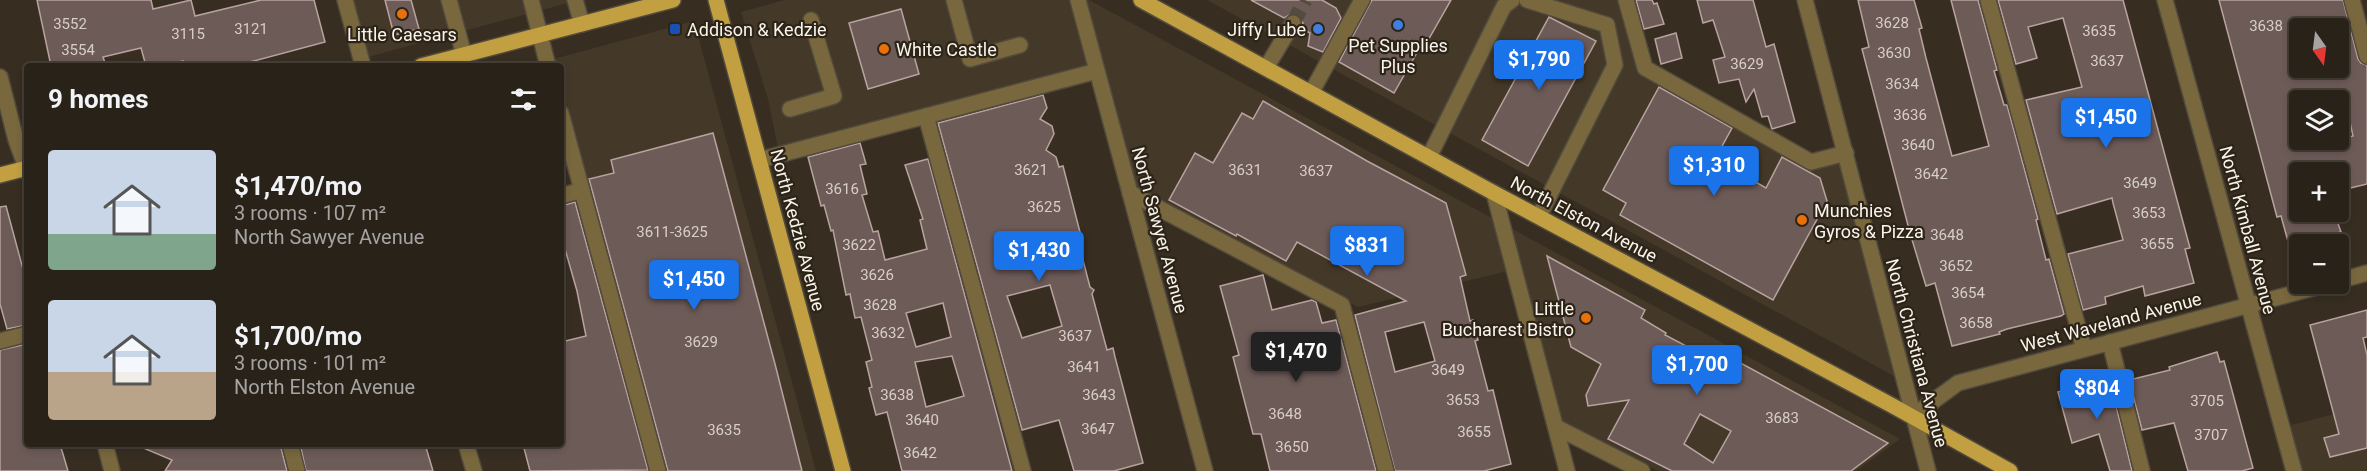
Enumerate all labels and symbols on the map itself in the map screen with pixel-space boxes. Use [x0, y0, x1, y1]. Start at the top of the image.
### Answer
marker: Little Caesars [395, 7, 409, 21]
house number: 3628 [1875, 14, 1909, 32]
house number: 3552 [53, 15, 87, 33]
house number: 3638 [2249, 17, 2283, 35]
marker: Pet Supplies Plus [1391, 18, 1405, 32]
north arrow [2289, 18, 2349, 78]
place label: Addison & Kedzie [687, 19, 827, 40]
place label: Jiffy Lube [1227, 19, 1306, 40]
house number: 3121 [234, 20, 268, 38]
marker: Addison & Kedzie [668, 22, 682, 36]
marker: Jiffy Lube [1311, 22, 1325, 36]
house number: 3635 [2082, 22, 2116, 40]
place label: Little Caesars [347, 24, 457, 45]
house number: 3115 [171, 25, 205, 43]
place label: Pet Supplies Plus [1348, 35, 1448, 77]
place label: White Castle [896, 39, 997, 60]
pin: $1,790 [1490, 40, 1588, 91]
house number: 3554 [61, 41, 95, 59]
marker: White Castle [877, 42, 891, 56]
house number: 3630 [1877, 44, 1911, 62]
house number: 3637 [2090, 52, 2124, 70]
house number: 3629 [1730, 55, 1764, 73]
house number: 3634 [1885, 75, 1919, 93]
pin: $1,450 [2057, 98, 2155, 149]
house number: 3636 [1893, 106, 1927, 124]
house number: 3640 [1901, 136, 1935, 154]
street label: North Kimball Avenue [2215, 144, 2281, 316]
street label: North Sawyer Avenue [1128, 145, 1192, 315]
pin: $1,310 [1665, 146, 1763, 197]
street label: North Kedzie Avenue [766, 147, 830, 313]
house number: 3621 [1014, 161, 1048, 179]
house number: 3631 [1228, 161, 1262, 179]
house number: 3637 [1299, 162, 1333, 180]
house number: 3642 [1914, 165, 1948, 183]
street label: North Elston Avenue [1507, 171, 1661, 267]
house number: 3649 [2123, 174, 2157, 192]
house number: 3616 [825, 180, 859, 198]
house number: 3625 [1027, 198, 1061, 216]
place label: Munchies Gyros & Pizza [1814, 200, 1924, 242]
house number: 3653 [2132, 204, 2166, 222]
marker: Munchies Gyros & Pizza [1795, 213, 1809, 227]
house number: 3611-3625 [636, 223, 708, 241]
pin: $831 [1331, 226, 1403, 277]
house number: 3648 [1930, 226, 1964, 244]
pin: $1,430 [990, 231, 1088, 282]
house number: 3655 [2140, 235, 2174, 253]
house number: 3622 [842, 236, 876, 254]
street label: North Christiana Avenue [1882, 256, 1952, 450]
house number: 3652 [1939, 257, 1973, 275]
pin: $1,450 [645, 260, 743, 311]
house number: 3626 [860, 266, 894, 284]
house number: 3654 [1951, 284, 1985, 302]
street label: West Waveland Avenue [2018, 288, 2204, 356]
house number: 3628 [863, 296, 897, 314]
place label: Little Bucharest Bistro [1442, 298, 1574, 340]
marker: Little Bucharest Bistro [1579, 311, 1593, 325]
house number: 3658 [1959, 314, 1993, 332]
house number: 3632 [871, 324, 905, 342]
house number: 3637 [1058, 327, 1092, 345]
pin: $1,470 [1247, 332, 1345, 383]
house number: 3629 [684, 333, 718, 351]
pin: $1,700 [1648, 345, 1746, 396]
house number: 3641 [1067, 358, 1101, 376]
house number: 3649 [1431, 361, 1465, 379]
pin: $804 [2061, 369, 2133, 420]
house number: 3638 [880, 386, 914, 404]
house number: 3643 [1082, 386, 1116, 404]
house number: 3653 [1446, 391, 1480, 409]
house number: 3705 [2190, 392, 2224, 410]
house number: 3648 [1268, 405, 1302, 423]
house number: 3683 [1765, 409, 1799, 427]
house number: 3640 [905, 411, 939, 429]
house number: 3647 [1081, 420, 1115, 438]
house number: 3635 [707, 421, 741, 439]
house number: 3655 [1457, 423, 1491, 441]
house number: 3707 [2194, 426, 2228, 444]
house number: 3650 [1275, 438, 1309, 456]
house number: 3642 [903, 444, 937, 462]

